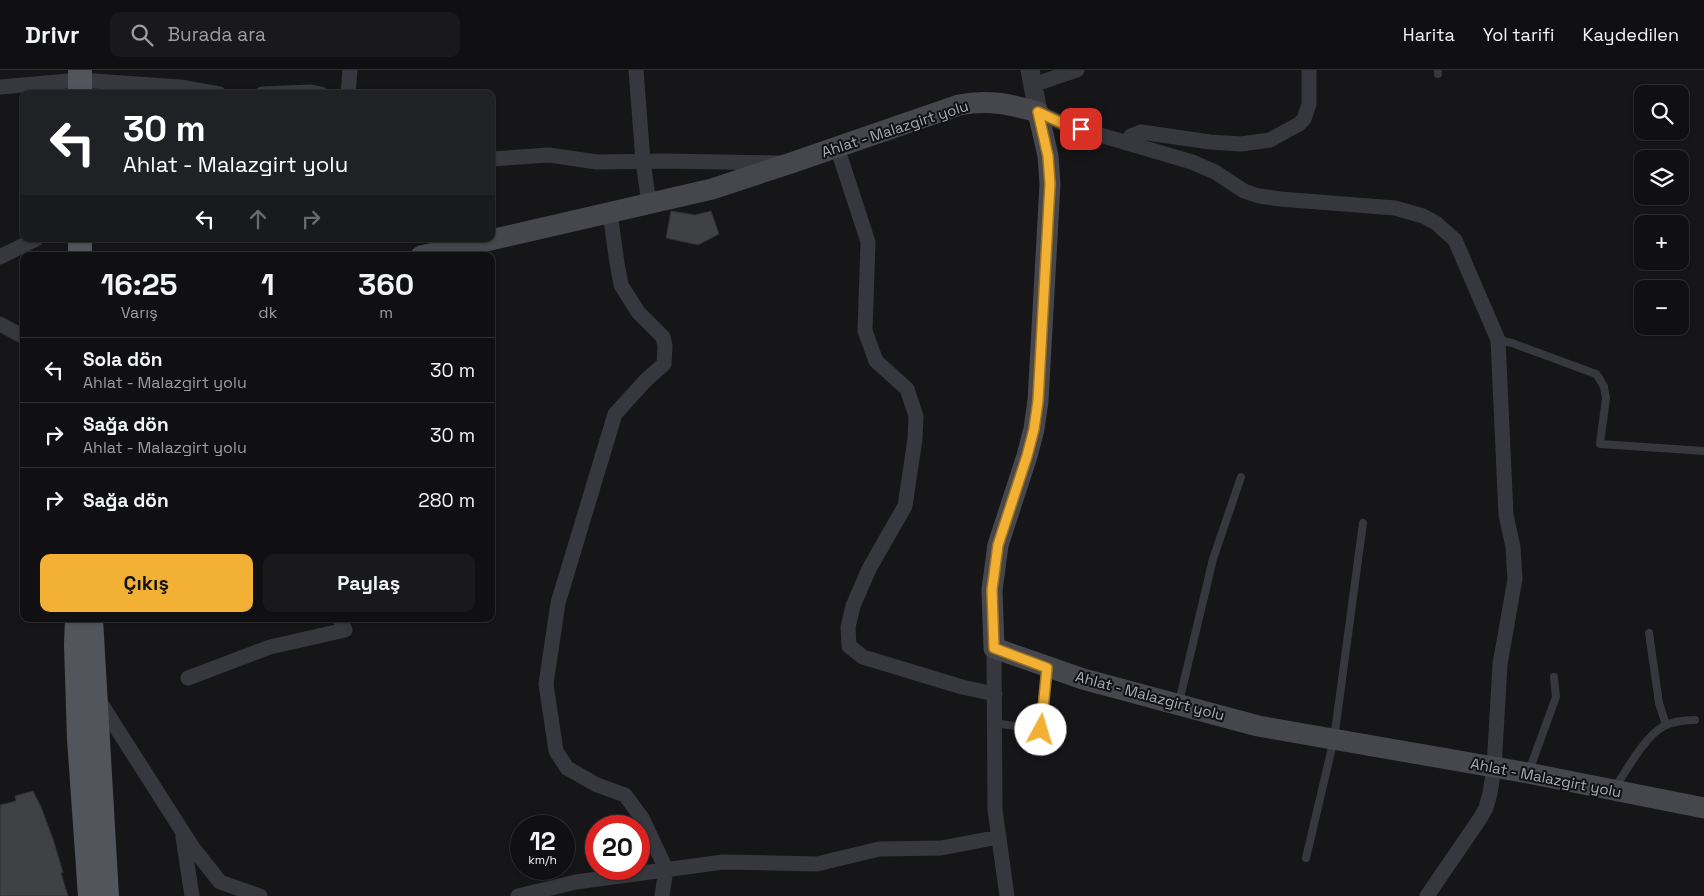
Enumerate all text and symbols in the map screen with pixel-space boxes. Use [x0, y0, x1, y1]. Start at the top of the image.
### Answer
search box [110, 12, 460, 57]
text: Drivr [25, 19, 80, 50]
icon: search [128, 21, 156, 49]
text: Burada ara [168, 22, 266, 47]
text: Harita [1403, 23, 1455, 46]
text: Yol tarifi [1483, 23, 1555, 46]
text: Kaydedilen [1583, 23, 1679, 46]
map controls [1634, 85, 1689, 335]
button: search [1634, 85, 1689, 140]
street label: Ahlat - Malazgirt yolu [819, 96, 971, 161]
text: 30 m [123, 107, 206, 151]
pin [1060, 108, 1102, 150]
icon: left [40, 110, 105, 175]
icon: arrive [1067, 115, 1095, 143]
text: Ahlat - Malazgirt yolu [123, 150, 348, 178]
button: layers [1634, 150, 1689, 205]
icon: left [191, 205, 219, 233]
icon: ahead [244, 205, 272, 233]
icon: right [297, 205, 325, 233]
button: + [1634, 215, 1689, 270]
text: 16:25 [101, 265, 178, 304]
text: 1 [261, 265, 275, 304]
text: 360 [358, 265, 414, 304]
button: − [1634, 280, 1689, 335]
text: Varış [121, 302, 158, 323]
text: dk [258, 302, 277, 323]
text: m [379, 302, 393, 323]
text: Sola dön [83, 347, 162, 372]
icon: left [40, 356, 68, 384]
text: 30 m [430, 358, 475, 383]
text: Ahlat - Malazgirt yolu [83, 372, 247, 393]
text: Sağa dön [83, 412, 169, 437]
icon: right [40, 421, 68, 449]
text: 30 m [430, 423, 475, 448]
text: Ahlat - Malazgirt yolu [83, 437, 247, 458]
icon: right [40, 486, 68, 514]
text: Sağa dön [83, 488, 169, 513]
text: 280 m [418, 488, 475, 513]
button: Çıkış [40, 554, 253, 612]
button: Paylaş [263, 554, 475, 612]
street label: Ahlat - Malazgirt yolu [1074, 666, 1227, 725]
position arrow [1014, 703, 1066, 755]
street label: Ahlat - Malazgirt yolu [1469, 754, 1623, 801]
speed limit sign: 20 [585, 815, 650, 880]
text: 12 [529, 825, 556, 857]
text: km/h [528, 852, 557, 868]

